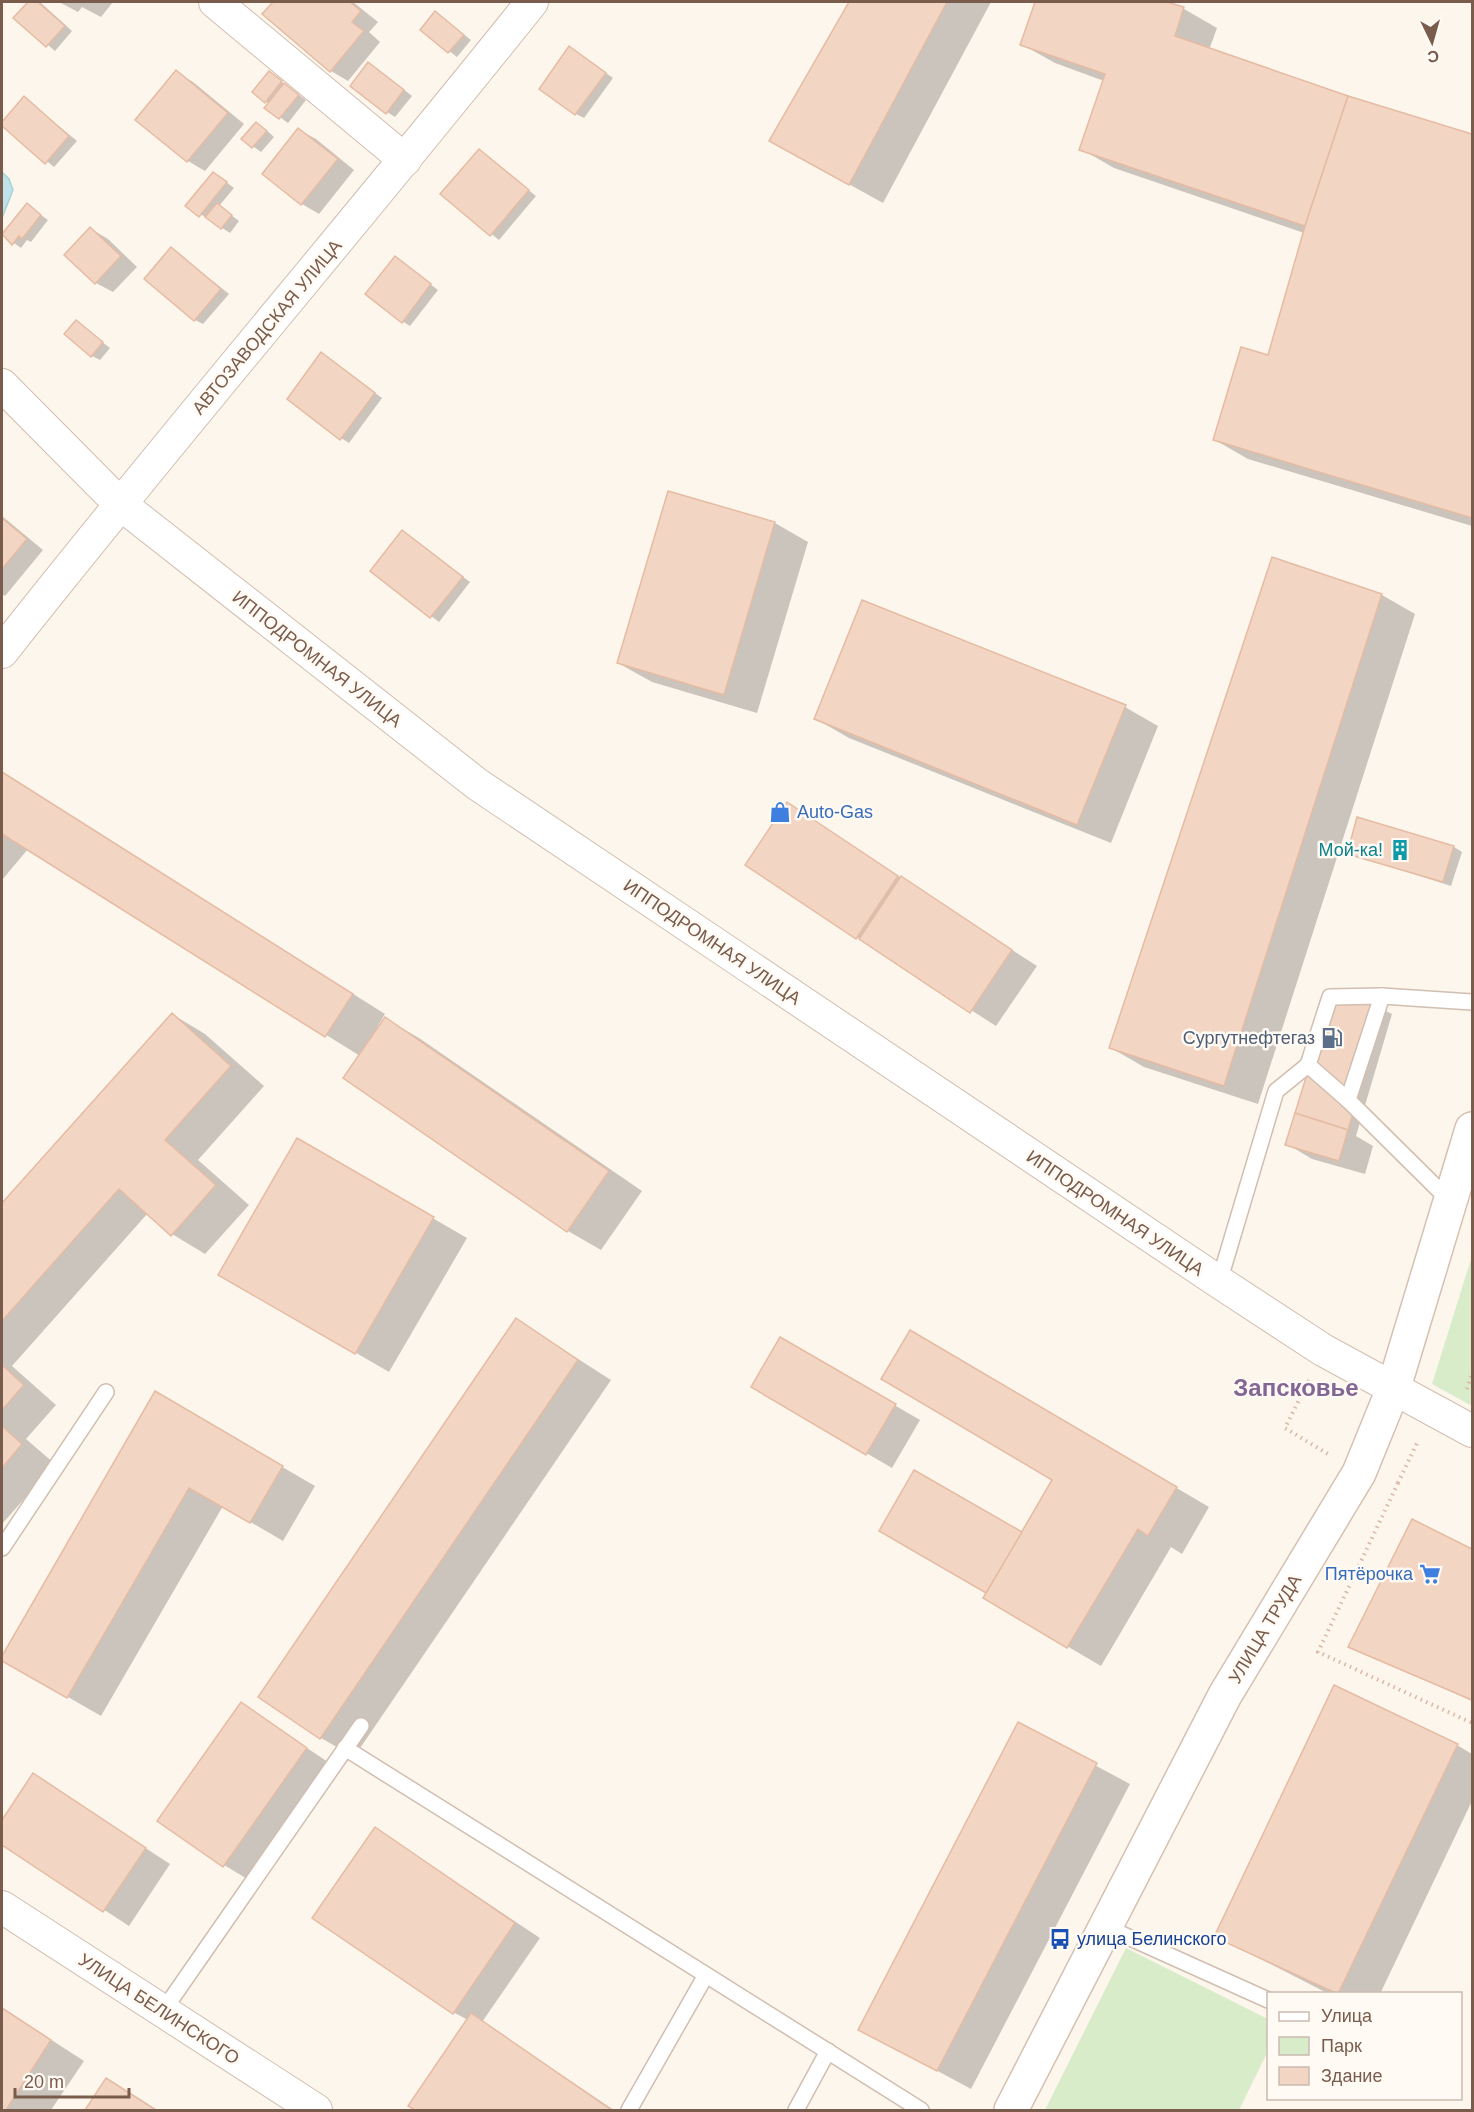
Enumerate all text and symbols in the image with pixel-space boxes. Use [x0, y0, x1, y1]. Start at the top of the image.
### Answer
north arrow [1402, 12, 1462, 72]
text: С [1426, 47, 1440, 65]
street label: АВТОЗАВОДСКАЯ УЛИЦА [188, 236, 346, 418]
street label: ИППОДРОМНАЯ УЛИЦА [228, 587, 406, 731]
shop icon: Auto-Gas [768, 800, 792, 824]
place label: Auto-Gas [797, 802, 873, 822]
building icon: Мой-ка! [1388, 838, 1412, 862]
place label: Мой-ка! [1318, 840, 1383, 860]
street label: ИППОДРОМНАЯ УЛИЦА [620, 875, 804, 1009]
fuel station icon: Сургутнефтегаз [1320, 1026, 1344, 1050]
place label: Сургутнефтегаз [1183, 1028, 1315, 1048]
street label: ИППОДРОМНАЯ УЛИЦА [1023, 1146, 1207, 1280]
district label: Запсковье [1233, 1374, 1359, 1401]
supermarket icon: Пятёрочка [1418, 1562, 1442, 1586]
place label: Пятёрочка [1325, 1564, 1414, 1584]
street label: УЛИЦА ТРУДА [1225, 1571, 1305, 1687]
bus stop icon: улица Белинского [1048, 1927, 1072, 1951]
place label: улица Белинского [1077, 1929, 1226, 1949]
street label: УЛИЦА БЕЛИНСКОГО [75, 1950, 243, 2068]
legend [1267, 1992, 1462, 2100]
text: Улица [1321, 2006, 1373, 2026]
text: Парк [1321, 2036, 1362, 2056]
scale bar [15, 2061, 129, 2099]
text: Здание [1321, 2066, 1382, 2086]
text: 20 m [24, 2072, 64, 2092]

